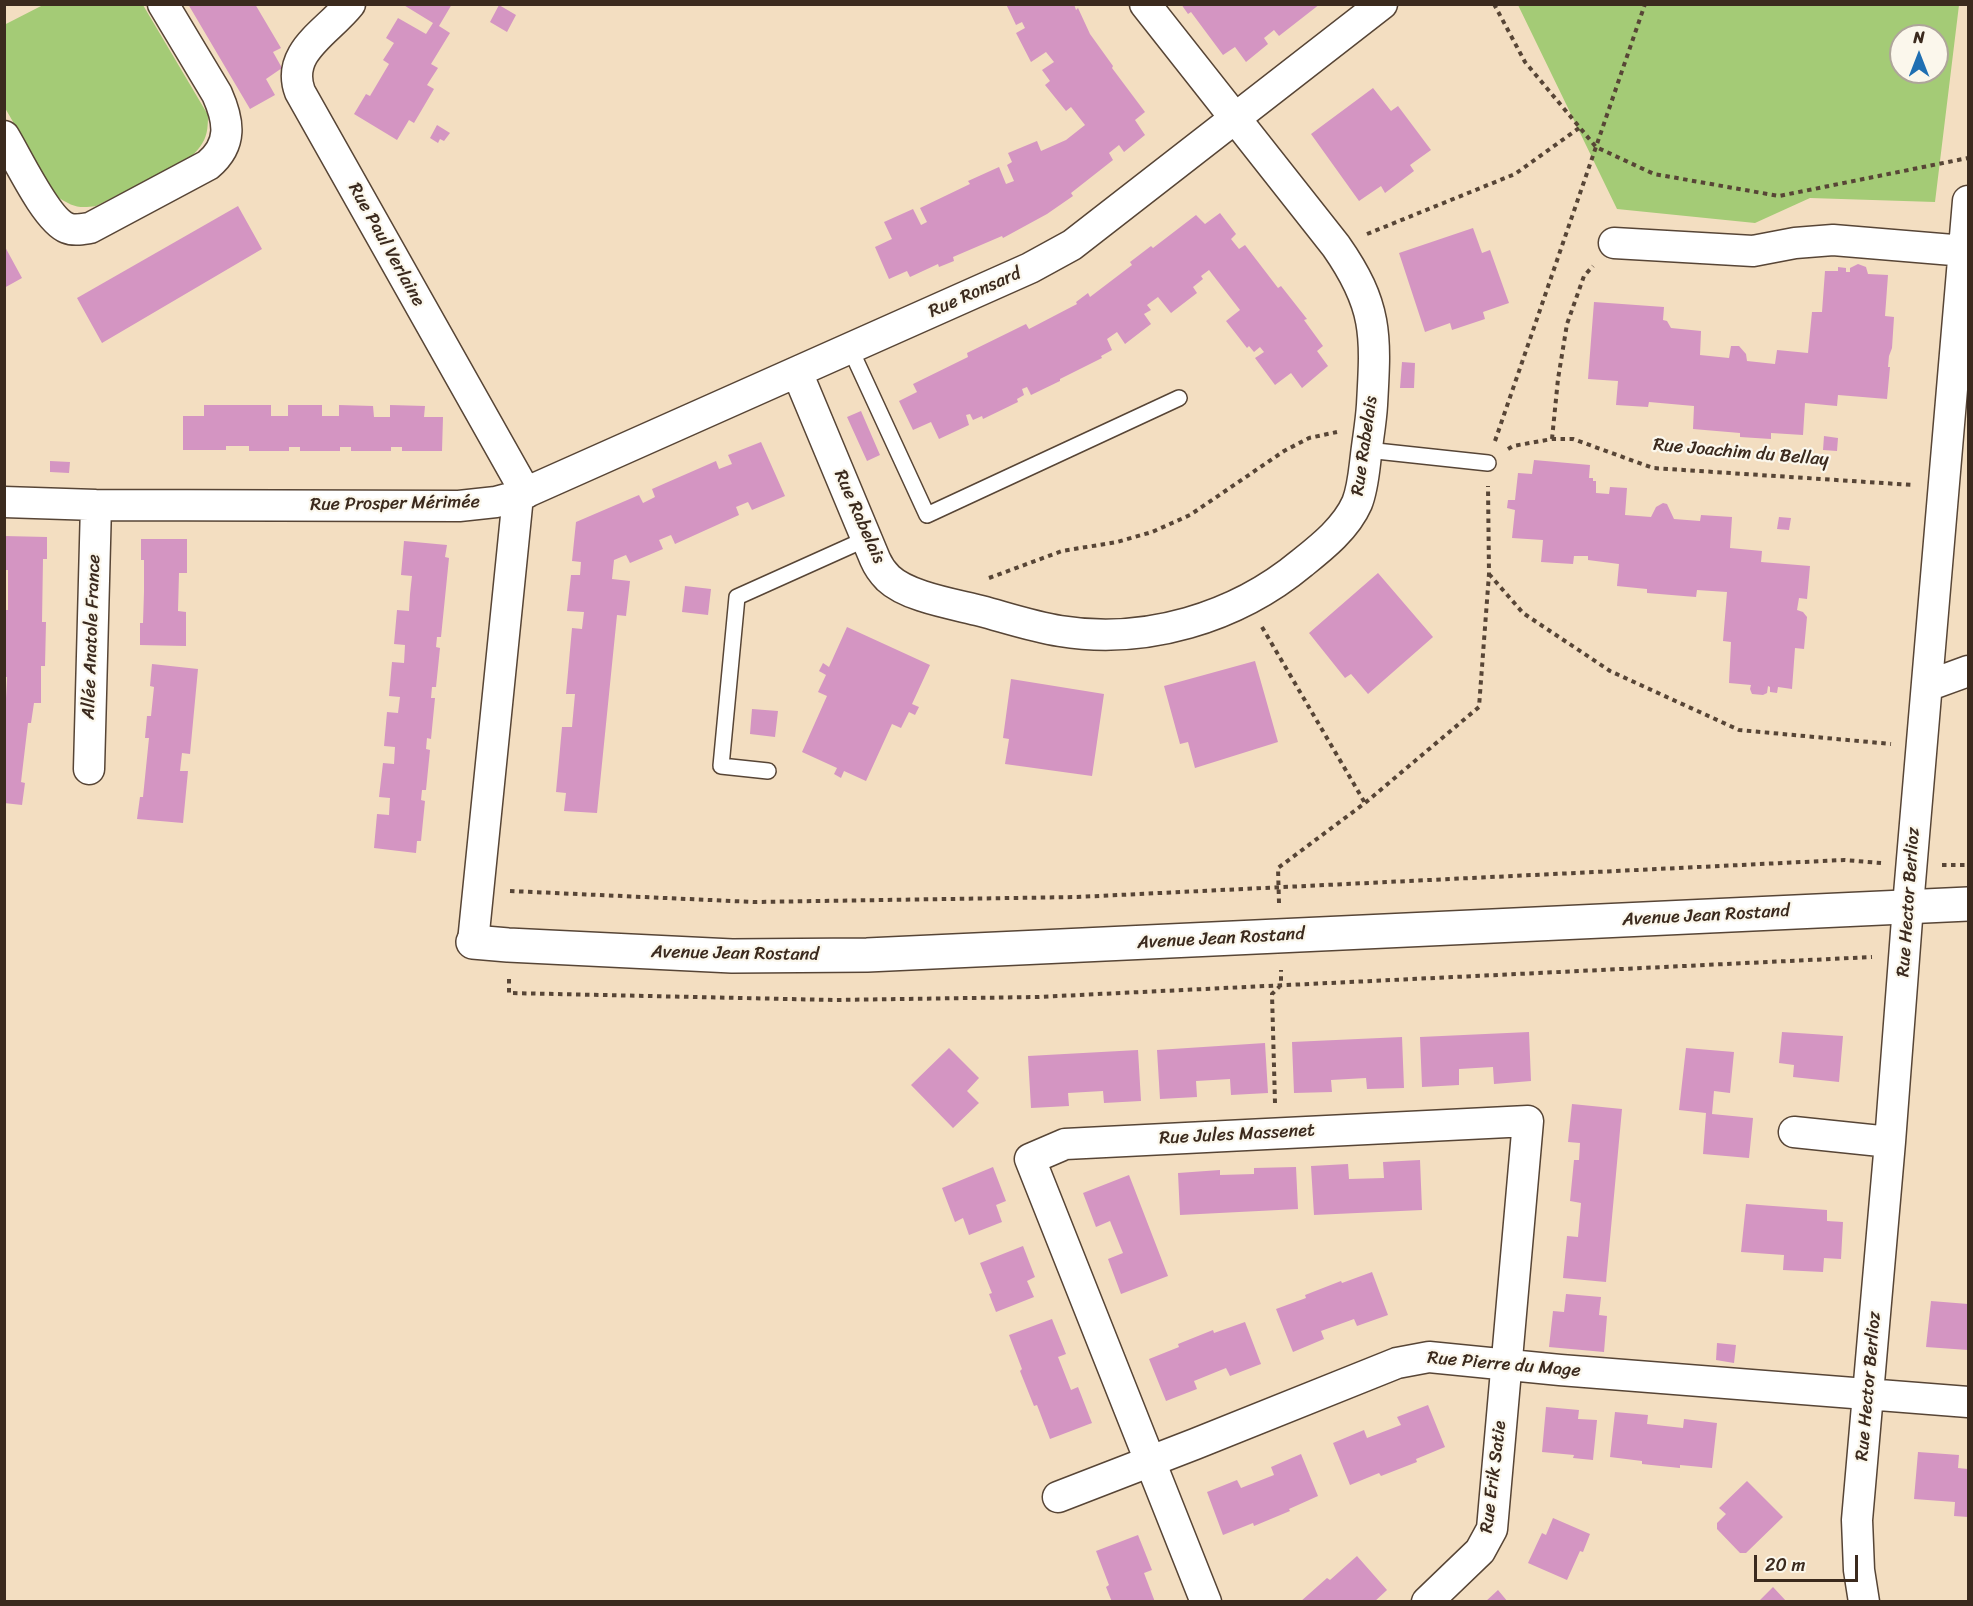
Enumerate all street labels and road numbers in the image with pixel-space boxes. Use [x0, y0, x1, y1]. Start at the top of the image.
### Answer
street label: Rue Paul Verlaine [343, 179, 429, 311]
street label: Rue Ronsard [926, 263, 1024, 323]
street label: Rue Rabelais [1347, 395, 1383, 497]
street label: Rue Joachim du Bellay [1652, 435, 1830, 471]
street label: Rue Rabelais [829, 467, 889, 567]
street label: Rue Prosper Mérimée [310, 492, 480, 516]
street label: Allée Anatole France [78, 554, 106, 720]
street label: Rue Hector Berlioz [1893, 826, 1925, 978]
street label: Avenue Jean Rostand [1622, 901, 1790, 931]
street label: Avenue Jean Rostand [1137, 924, 1305, 954]
street label: Avenue Jean Rostand [651, 942, 819, 966]
street label: Rue Jules Massenet [1159, 1120, 1315, 1150]
street label: Rue Hector Berlioz [1852, 1310, 1886, 1462]
street label: Rue Pierre du Mage [1427, 1348, 1581, 1382]
street label: Rue Erik Satie [1476, 1420, 1512, 1534]

